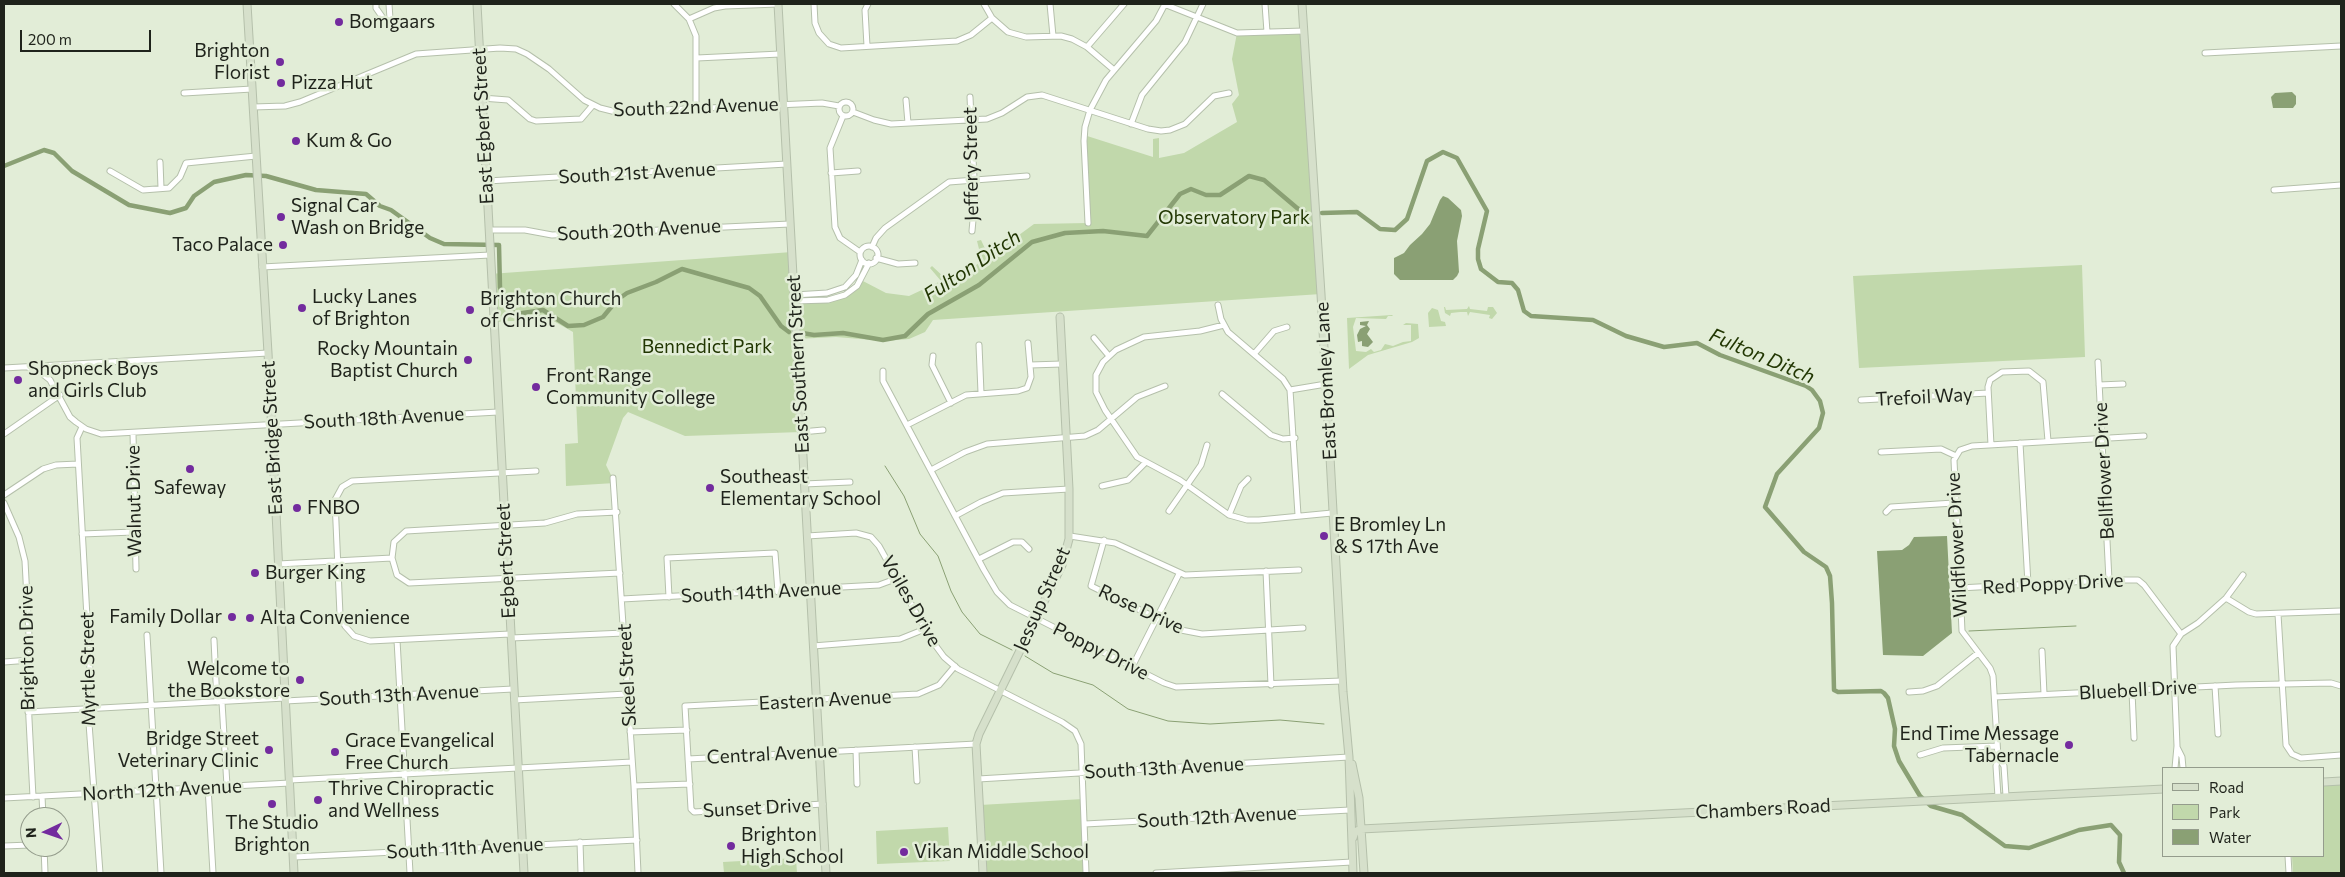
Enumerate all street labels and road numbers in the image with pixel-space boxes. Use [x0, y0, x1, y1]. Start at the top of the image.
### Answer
street label: East Egbert Street [468, 47, 498, 205]
street label: South 22nd Avenue [613, 93, 779, 121]
street label: Jeffery Street [959, 107, 983, 221]
street label: South 21st Avenue [558, 157, 716, 189]
street label: South 20th Avenue [557, 214, 721, 246]
street label: East Southern Street [782, 274, 814, 454]
street label: East Bromley Lane [1310, 301, 1342, 461]
street label: East Bridge Street [257, 360, 287, 516]
street label: Trefoil Way [1875, 383, 1973, 411]
street label: South 18th Avenue [303, 402, 465, 434]
street label: Bellflower Drive [2089, 402, 2119, 540]
street label: Walnut Drive [122, 445, 146, 557]
street label: Wildflower Drive [1942, 472, 1972, 618]
street label: Egbert Street [492, 503, 520, 619]
street label: Jessup Street [1009, 543, 1075, 655]
street label: Voiles Drive [876, 552, 946, 650]
street label: Red Poppy Drive [1982, 569, 2124, 599]
street label: South 14th Avenue [680, 576, 842, 608]
street label: Rose Drive [1095, 579, 1187, 639]
street label: Brighton Drive [15, 585, 39, 711]
street label: Myrtle Street [76, 611, 100, 727]
street label: Poppy Drive [1049, 617, 1153, 685]
street label: Skeel Street [613, 623, 641, 727]
street label: Bluebell Drive [2078, 676, 2198, 704]
street label: South 13th Avenue [318, 679, 480, 711]
street label: Eastern Avenue [758, 685, 892, 715]
street label: Central Avenue [706, 739, 838, 769]
street label: South 13th Avenue [1083, 752, 1245, 784]
street label: North 12th Avenue [82, 774, 242, 806]
street label: Sunset Drive [702, 794, 812, 822]
street label: Chambers Road [1695, 794, 1831, 824]
street label: South 12th Avenue [1137, 801, 1297, 833]
street label: South 11th Avenue [386, 832, 544, 864]

